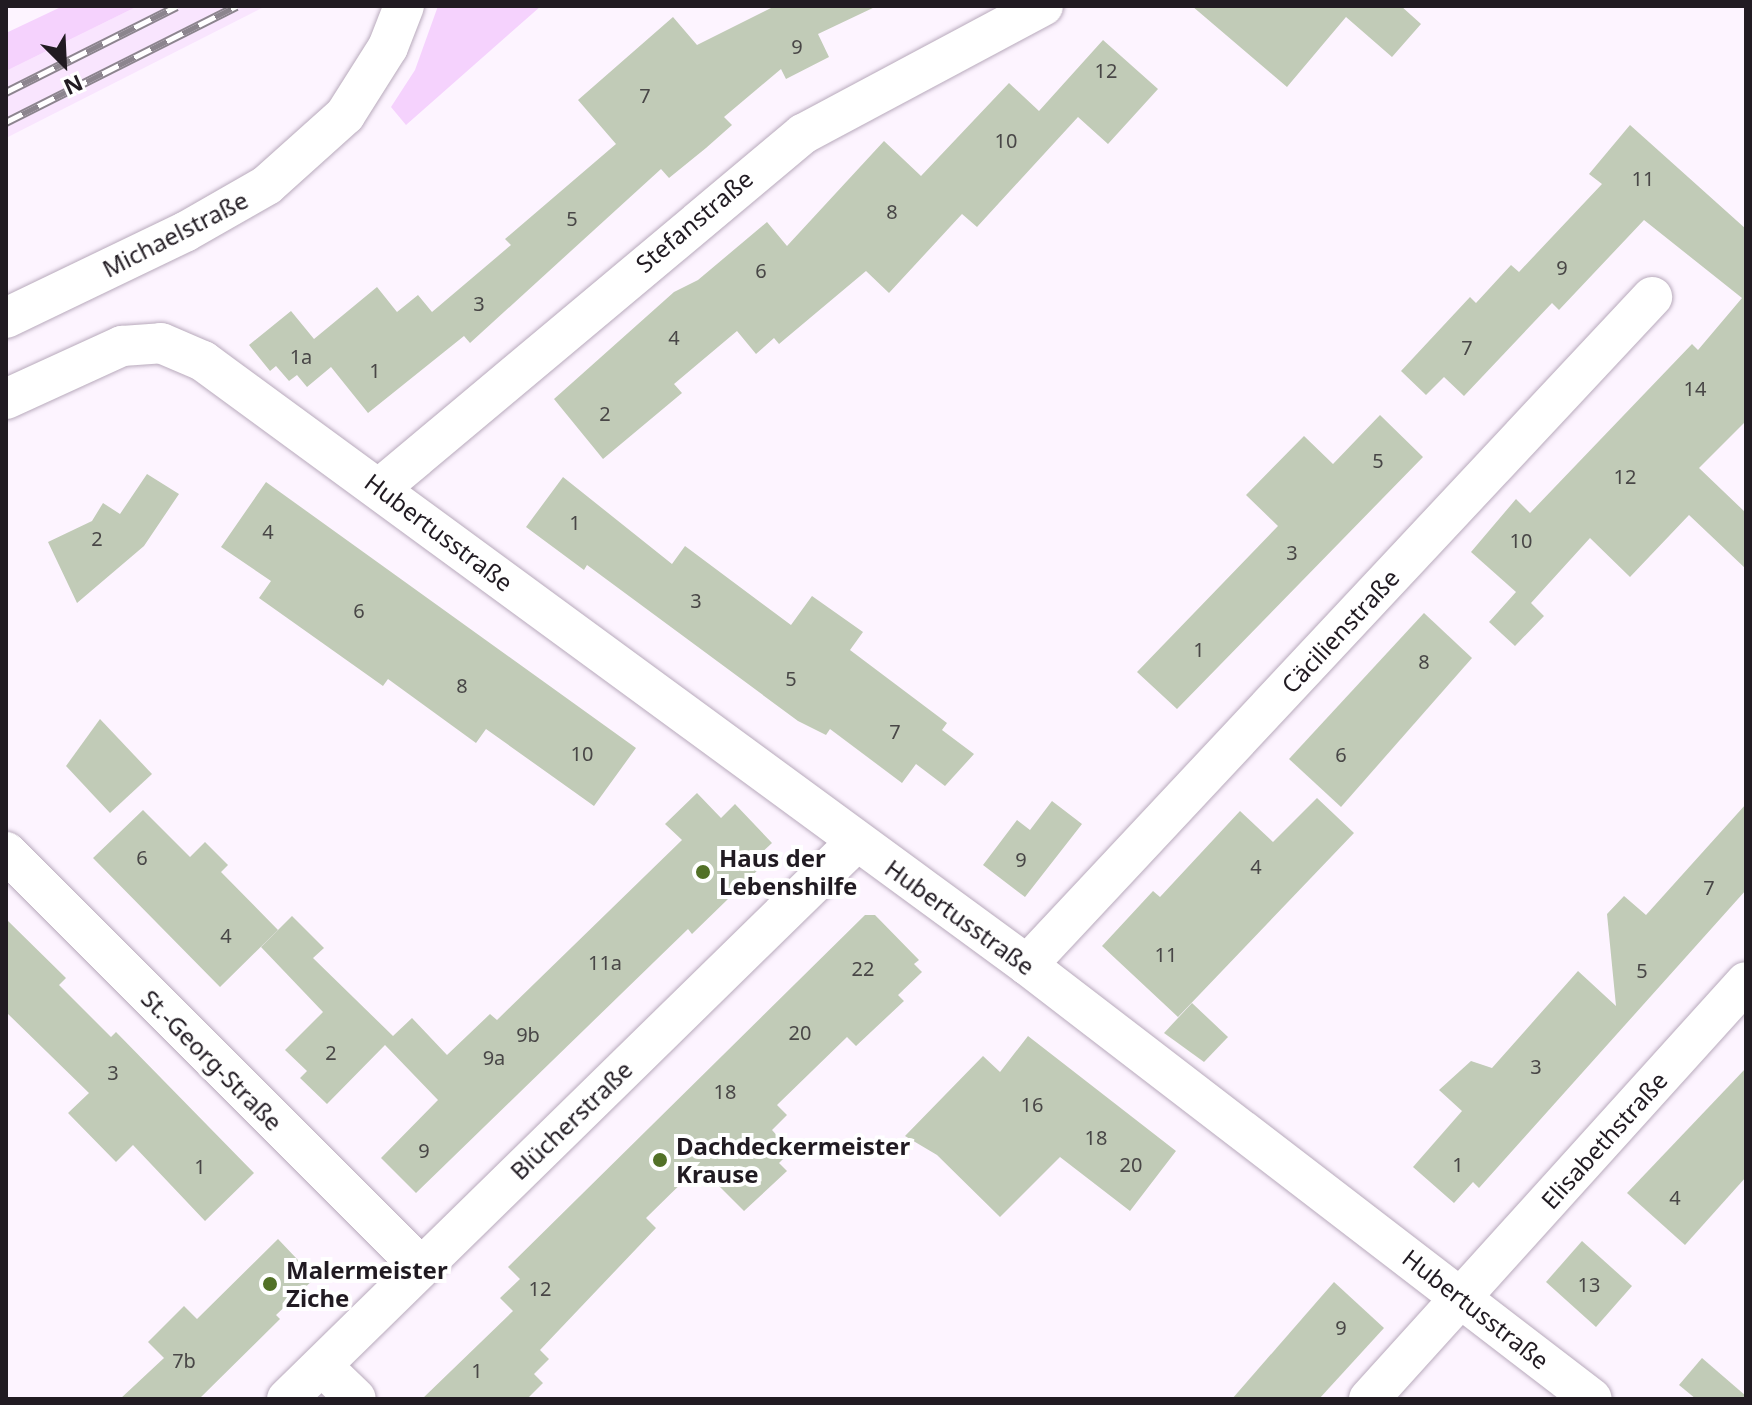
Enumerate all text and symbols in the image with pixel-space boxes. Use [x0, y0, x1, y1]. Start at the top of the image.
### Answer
north arrow [24, 24, 104, 104]
house number: 9 [791, 34, 803, 58]
house number: 12 [1095, 58, 1117, 82]
text: N [59, 69, 88, 103]
house number: 7 [639, 83, 651, 107]
house number: 10 [995, 128, 1017, 152]
street label: Stefanstraße [630, 164, 758, 278]
house number: 11 [1632, 166, 1654, 190]
street label: Michaelstraße [98, 185, 252, 283]
house number: 8 [886, 199, 898, 223]
house number: 5 [566, 206, 578, 230]
house number: 9 [1556, 255, 1568, 279]
house number: 6 [755, 258, 767, 282]
house number: 3 [473, 291, 485, 315]
house number: 4 [668, 325, 680, 349]
house number: 7 [1461, 335, 1473, 359]
house number: 1a [290, 344, 312, 368]
house number: 1 [369, 358, 381, 382]
house number: 14 [1684, 376, 1706, 400]
house number: 2 [599, 401, 611, 425]
house number: 5 [1372, 448, 1384, 472]
house number: 12 [1614, 464, 1636, 488]
street label: Hubertusstraße [359, 467, 519, 597]
house number: 1 [569, 510, 581, 534]
house number: 4 [262, 519, 274, 543]
house number: 2 [91, 526, 103, 550]
house number: 10 [1510, 528, 1532, 552]
house number: 3 [1286, 540, 1298, 564]
street label: Cäcilienstraße [1275, 563, 1405, 699]
house number: 3 [690, 588, 702, 612]
house number: 6 [353, 598, 365, 622]
house number: 1 [1193, 637, 1205, 661]
house number: 8 [1418, 649, 1430, 673]
house number: 5 [785, 666, 797, 690]
house number: 8 [456, 673, 468, 697]
house number: 7 [889, 719, 901, 743]
house number: 10 [571, 741, 593, 765]
house number: 6 [1335, 742, 1347, 766]
place label: Haus der Lebenshilfe [719, 844, 857, 900]
house number: 6 [136, 845, 148, 869]
house number: 9 [1015, 847, 1027, 871]
street label: Hubertusstraße [880, 853, 1040, 981]
house number: 4 [1250, 854, 1262, 878]
marker: Haus der Lebenshilfe [694, 863, 712, 881]
house number: 7 [1703, 875, 1715, 899]
house number: 4 [220, 923, 232, 947]
house number: 11 [1155, 942, 1177, 966]
house number: 11a [588, 950, 622, 974]
house number: 22 [852, 956, 874, 980]
house number: 5 [1636, 958, 1648, 982]
street label: St.-Georg-Straße [136, 984, 288, 1136]
house number: 20 [789, 1020, 811, 1044]
house number: 9b [516, 1022, 540, 1046]
house number: 2 [325, 1040, 337, 1064]
house number: 9a [483, 1045, 505, 1069]
house number: 3 [1530, 1054, 1542, 1078]
street label: Blücherstraße [504, 1055, 638, 1185]
house number: 3 [107, 1060, 119, 1084]
street label: Elisabethstraße [1535, 1066, 1673, 1214]
house number: 18 [714, 1079, 736, 1103]
house number: 16 [1021, 1092, 1043, 1116]
house number: 18 [1085, 1125, 1107, 1149]
place label: Dachdeckermeister Krause [676, 1132, 910, 1188]
house number: 9 [418, 1138, 430, 1162]
marker: Dachdeckermeister Krause [651, 1151, 669, 1169]
house number: 20 [1120, 1152, 1142, 1176]
house number: 1 [1452, 1152, 1464, 1176]
house number: 1 [194, 1154, 206, 1178]
house number: 4 [1669, 1185, 1681, 1209]
street label: Hubertusstraße [1397, 1243, 1555, 1375]
place label: Malermeister Ziche [286, 1256, 448, 1312]
house number: 13 [1578, 1272, 1600, 1296]
marker: Malermeister Ziche [261, 1275, 279, 1293]
house number: 12 [529, 1276, 551, 1300]
house number: 9 [1335, 1315, 1347, 1339]
house number: 7b [172, 1348, 196, 1372]
house number: 1 [471, 1358, 483, 1382]

